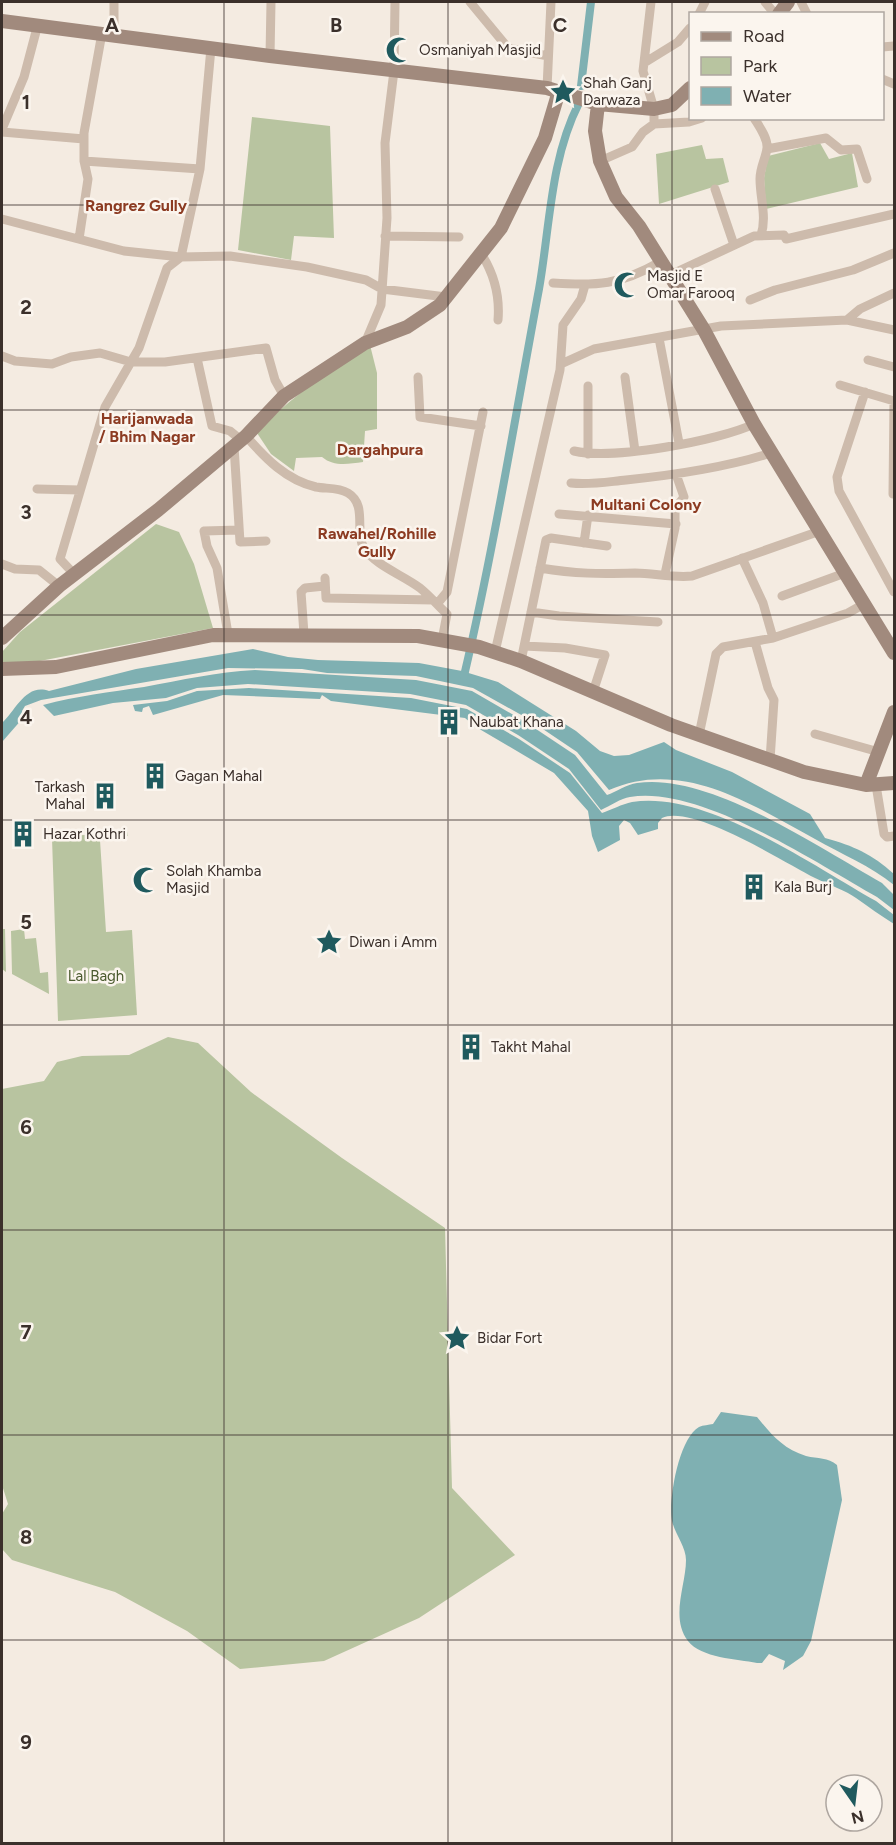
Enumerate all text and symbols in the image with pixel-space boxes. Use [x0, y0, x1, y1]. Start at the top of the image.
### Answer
legend [689, 12, 884, 120]
text: A [105, 13, 120, 37]
text: B [330, 13, 342, 37]
text: C [553, 13, 567, 37]
text: Road [743, 25, 784, 47]
mosque icon: Osmaniyah Masjid [384, 35, 414, 65]
place label: Osmaniyah Masjid [419, 41, 541, 59]
text: Park [743, 55, 778, 77]
place label: Shah Ganj Darwaza [583, 74, 652, 109]
place icon: Shah Ganj Darwaza [548, 77, 578, 107]
text: Water [743, 85, 791, 107]
text: 1 [22, 90, 30, 114]
district label: Rangrez Gully [85, 196, 188, 215]
place label: Masjid E Omar Farooq [647, 267, 735, 302]
mosque icon: Masjid E Omar Farooq [612, 270, 642, 300]
text: 2 [20, 295, 32, 319]
district label: Harijanwada / Bhim Nagar [99, 409, 195, 446]
district label: Dargahpura [337, 440, 423, 459]
district label: Multani Colony [591, 495, 702, 514]
text: 3 [20, 500, 32, 524]
district label: Rawahel/Rohille Gully [318, 524, 437, 561]
text: 4 [20, 705, 33, 729]
building icon: Naubat Khana [434, 707, 464, 737]
place label: Naubat Khana [469, 713, 564, 731]
building icon: Gagan Mahal [140, 761, 170, 791]
place label: Gagan Mahal [175, 767, 262, 785]
place label: Tarkash Mahal [35, 778, 85, 813]
building icon: Tarkash Mahal [90, 781, 120, 811]
building icon: Hazar Kothri [8, 819, 38, 849]
place label: Hazar Kothri [43, 825, 126, 843]
place label: Solah Khamba Masjid [166, 862, 261, 897]
mosque icon: Solah Khamba Masjid [131, 865, 161, 895]
building icon: Kala Burj [739, 872, 769, 902]
place label: Kala Burj [774, 878, 832, 896]
text: 5 [20, 910, 32, 934]
place icon: Diwan i Amm [314, 927, 344, 957]
place label: Diwan i Amm [349, 933, 437, 951]
park label: Lal Bagh [68, 967, 124, 985]
building icon: Takht Mahal [456, 1032, 486, 1062]
place label: Takht Mahal [491, 1038, 571, 1056]
text: 6 [20, 1115, 32, 1139]
text: 7 [20, 1320, 32, 1344]
place icon: Bidar Fort [442, 1323, 472, 1353]
place label: Bidar Fort [477, 1329, 543, 1347]
text: 8 [20, 1525, 32, 1549]
text: 9 [20, 1730, 32, 1754]
north arrow [824, 1773, 884, 1833]
text: N [849, 1806, 866, 1828]

